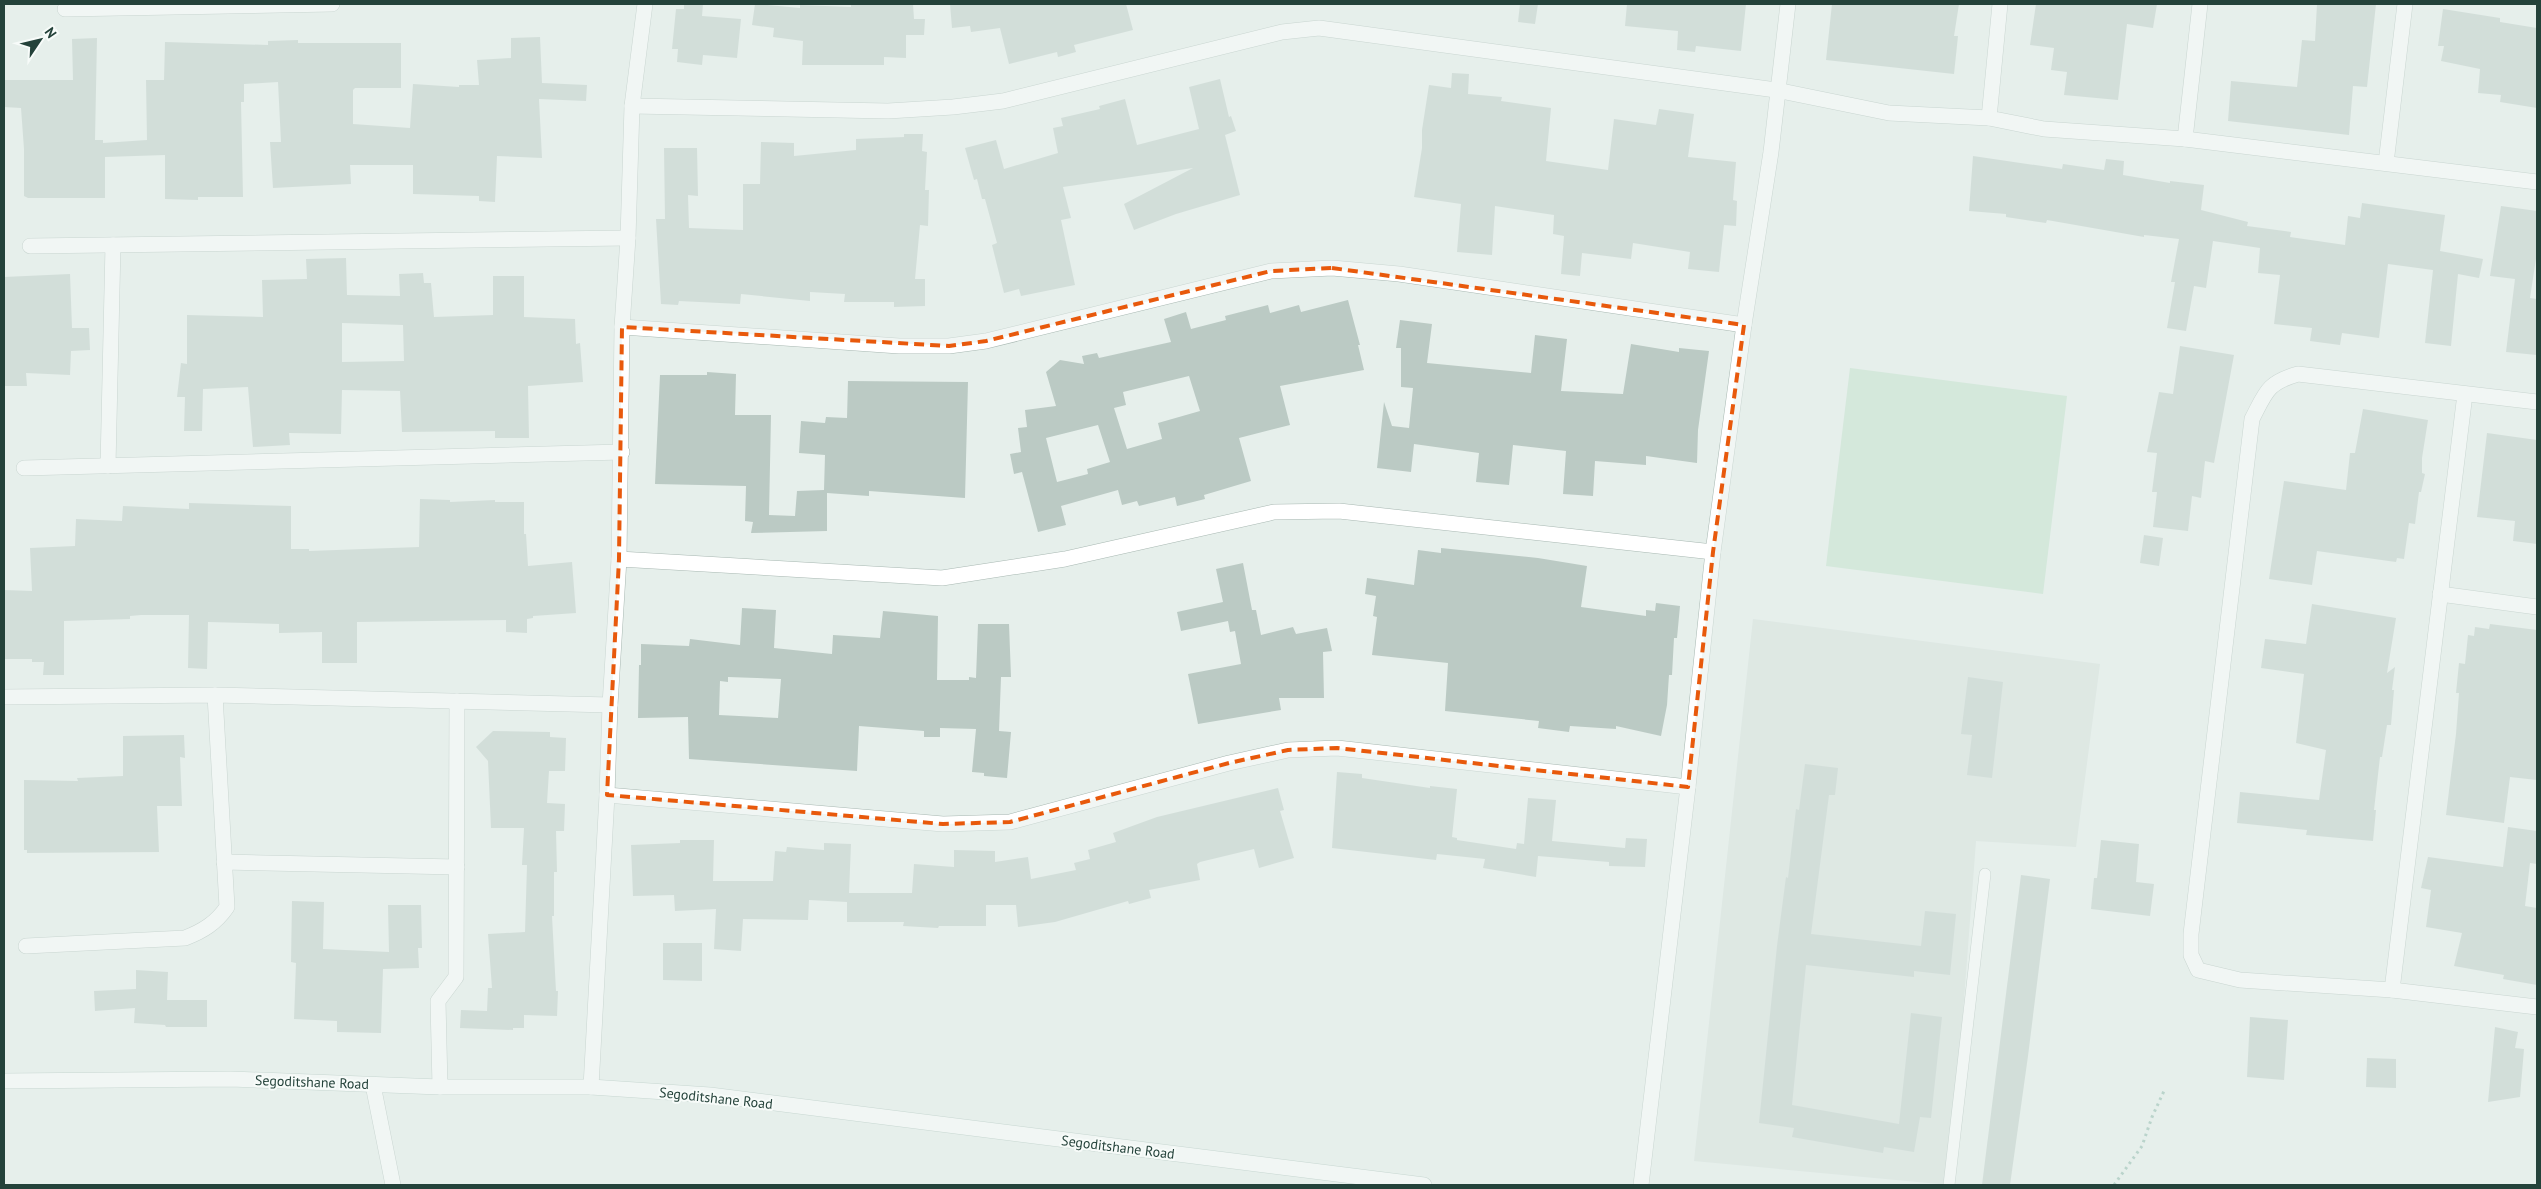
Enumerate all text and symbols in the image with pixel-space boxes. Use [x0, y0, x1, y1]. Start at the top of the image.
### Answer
north arrow [15, 15, 65, 65]
text: N [41, 24, 61, 41]
street label: Segoditshane Road [255, 1071, 369, 1093]
street label: Segoditshane Road [658, 1083, 774, 1113]
street label: Segoditshane Road [1060, 1131, 1176, 1163]

